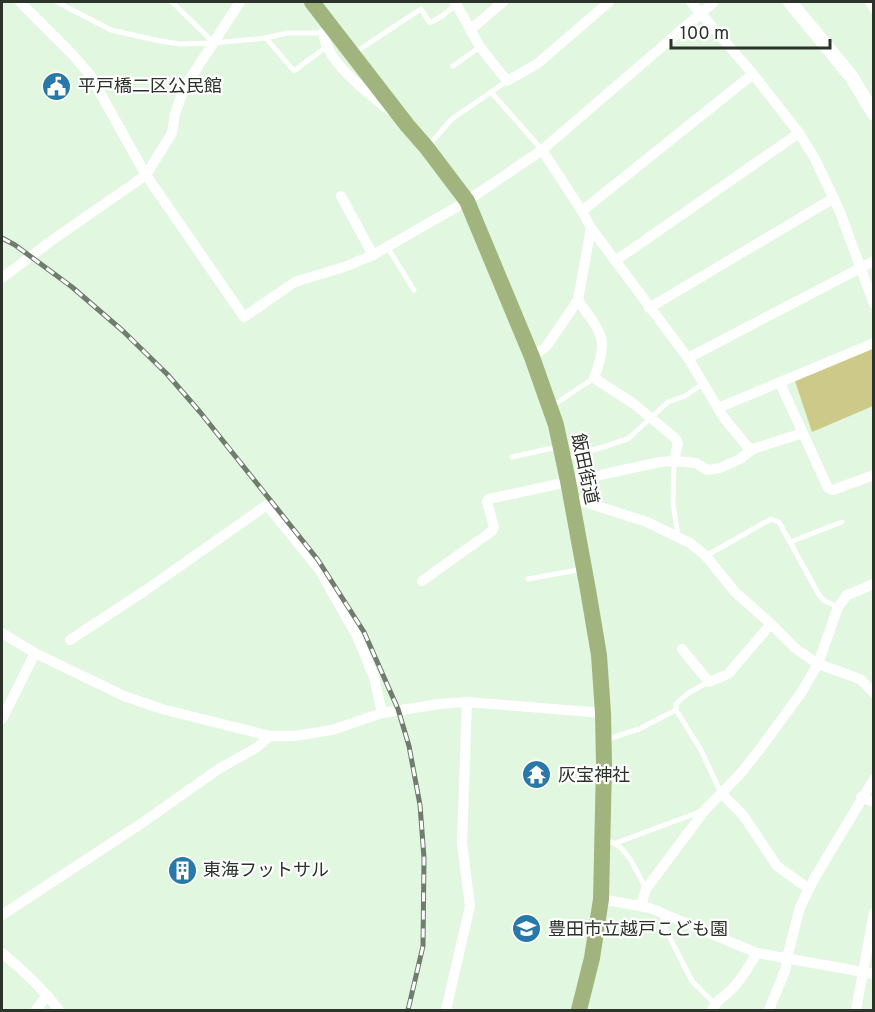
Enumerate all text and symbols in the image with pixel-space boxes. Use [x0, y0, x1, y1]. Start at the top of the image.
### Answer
scale bar [671, 12, 830, 50]
text: 100 m [680, 23, 729, 46]
public building icon: 平戸橋二区公民館 [41, 70, 73, 102]
place label: 平戸橋二区公民館 [78, 76, 222, 99]
street label: 飯田街道 [565, 432, 602, 507]
temple icon: 灰宝神社 [521, 759, 553, 791]
place label: 灰宝神社 [558, 765, 630, 788]
building icon: 東海フットサル [166, 854, 198, 886]
place label: 東海フットサル [203, 860, 329, 883]
school or university icon: 豊田市立越戸こども園 [511, 913, 543, 945]
place label: 豊田市立越戸こども園 [548, 919, 728, 942]

